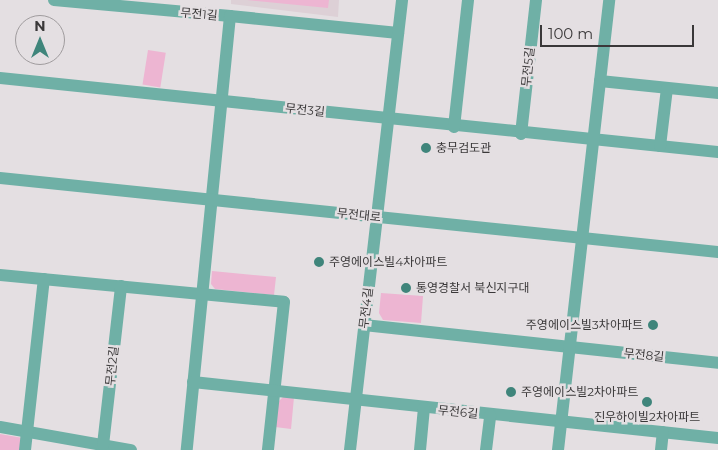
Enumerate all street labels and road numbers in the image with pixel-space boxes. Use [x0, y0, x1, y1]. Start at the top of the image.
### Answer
street label: 무전1길 [180, 5, 218, 23]
street label: 무전5길 [519, 46, 537, 88]
street label: 무전3길 [284, 101, 326, 119]
street label: 무전대로 [336, 206, 382, 224]
street label: 무전4길 [356, 287, 376, 329]
street label: 무전2길 [103, 345, 121, 387]
street label: 무전8길 [623, 346, 665, 364]
street label: 무전6길 [437, 403, 479, 421]

